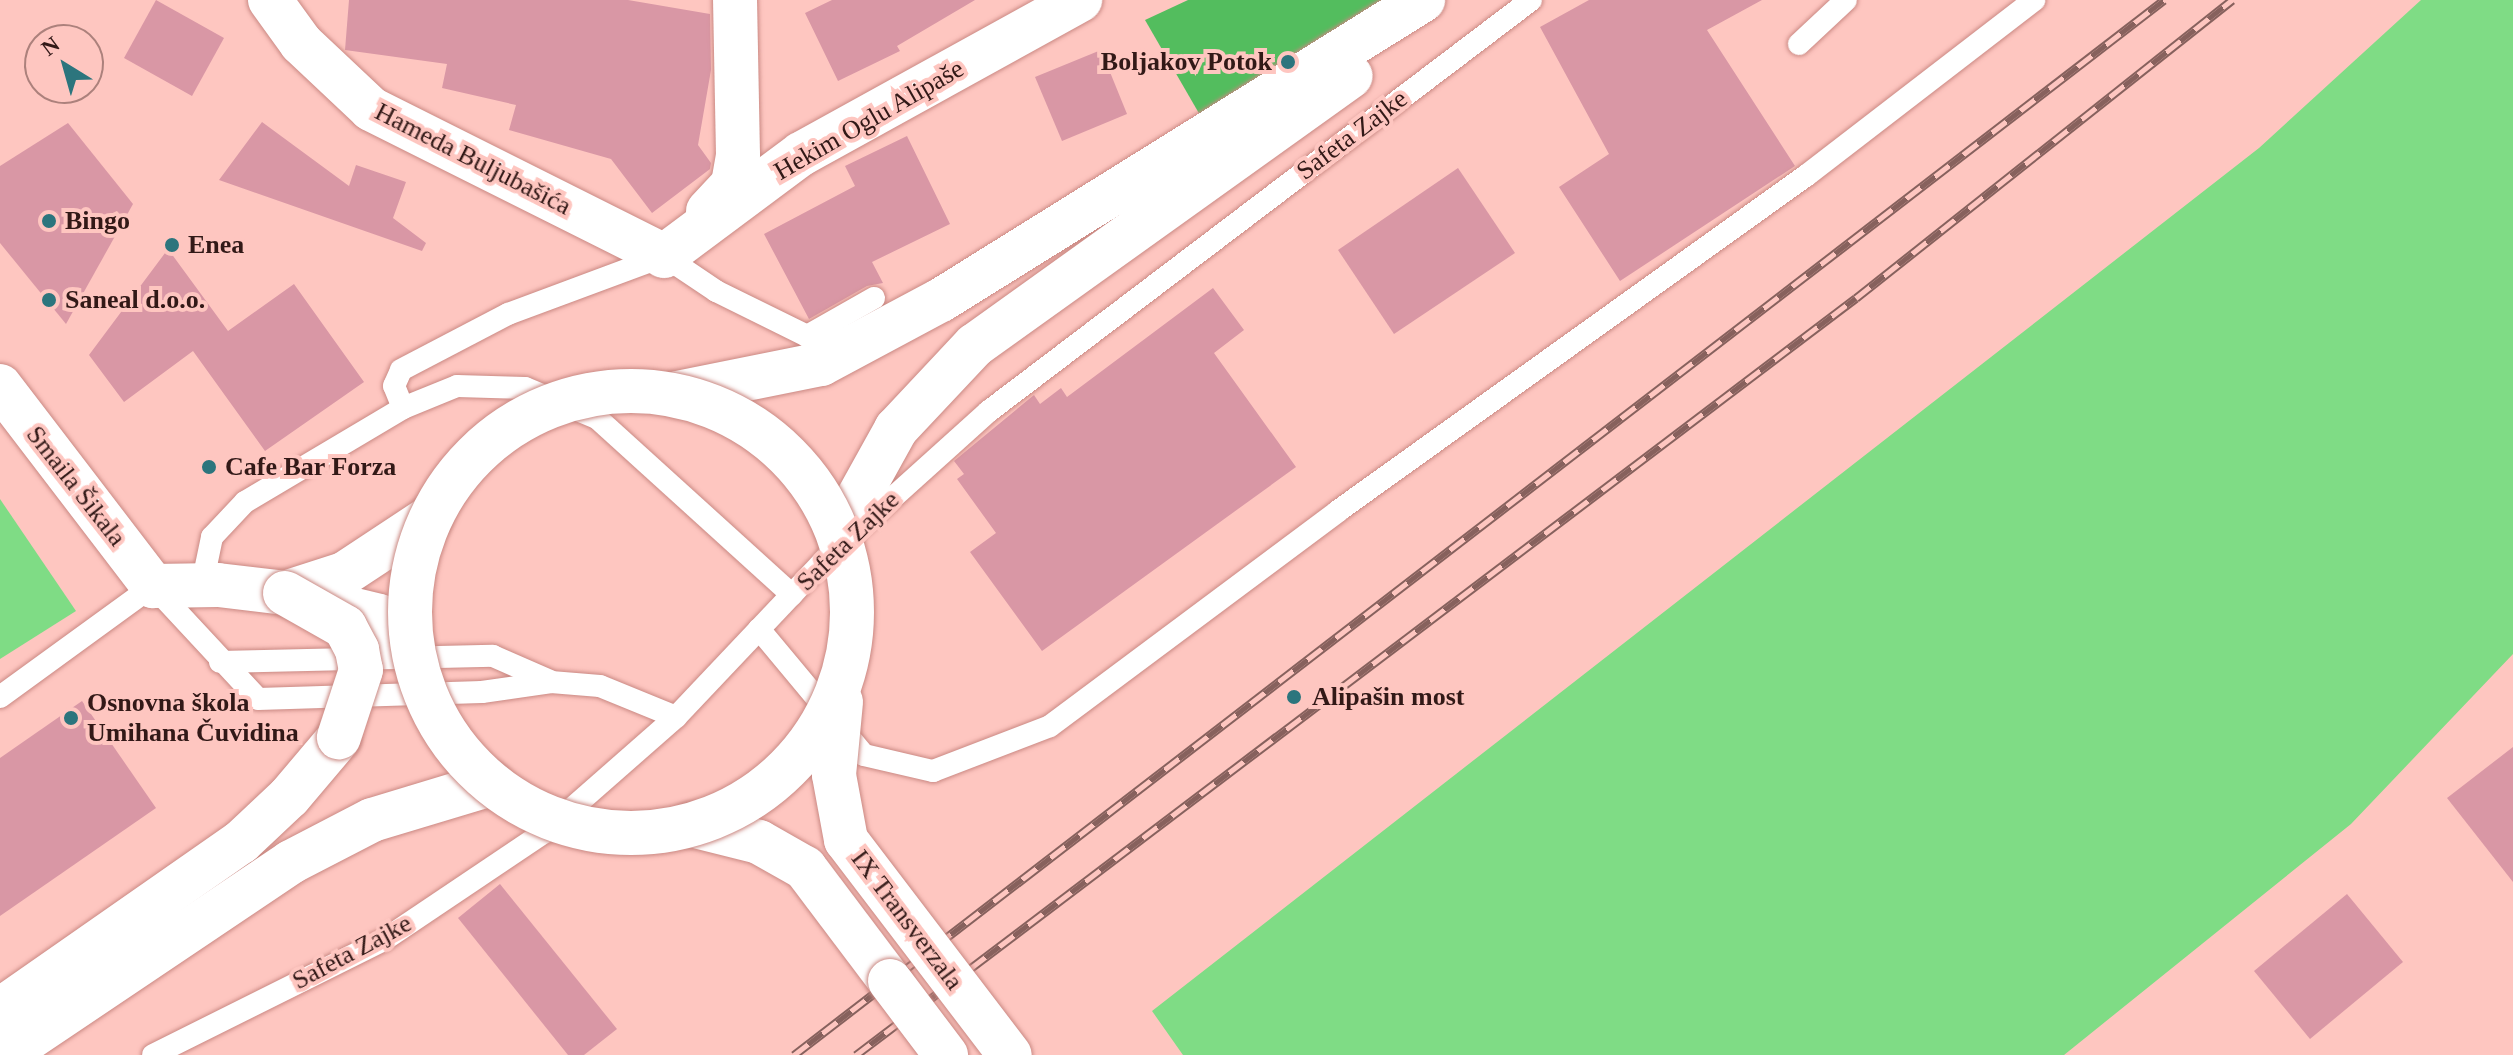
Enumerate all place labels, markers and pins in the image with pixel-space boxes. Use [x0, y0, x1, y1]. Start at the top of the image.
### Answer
place label: Boljakov Potok [1101, 46, 1272, 78]
marker: Boljakov Potok [1279, 53, 1297, 71]
place label: Bingo [65, 205, 130, 237]
marker: Bingo [40, 212, 58, 230]
place label: Enea [188, 229, 244, 261]
marker: Enea [163, 236, 181, 254]
place label: Saneal d.o.o. [65, 284, 205, 316]
marker: Saneal d.o.o. [40, 291, 58, 309]
place label: Cafe Bar Forza [225, 451, 397, 483]
marker: Cafe Bar Forza [200, 458, 218, 476]
place label: Alipašin most [1312, 681, 1464, 713]
marker: Alipašin most [1283, 686, 1305, 708]
place label: Osnovna škola Umihana Čuvidina [87, 687, 299, 748]
marker: Osnovna škola Umihana Čuvidina [62, 709, 80, 727]

